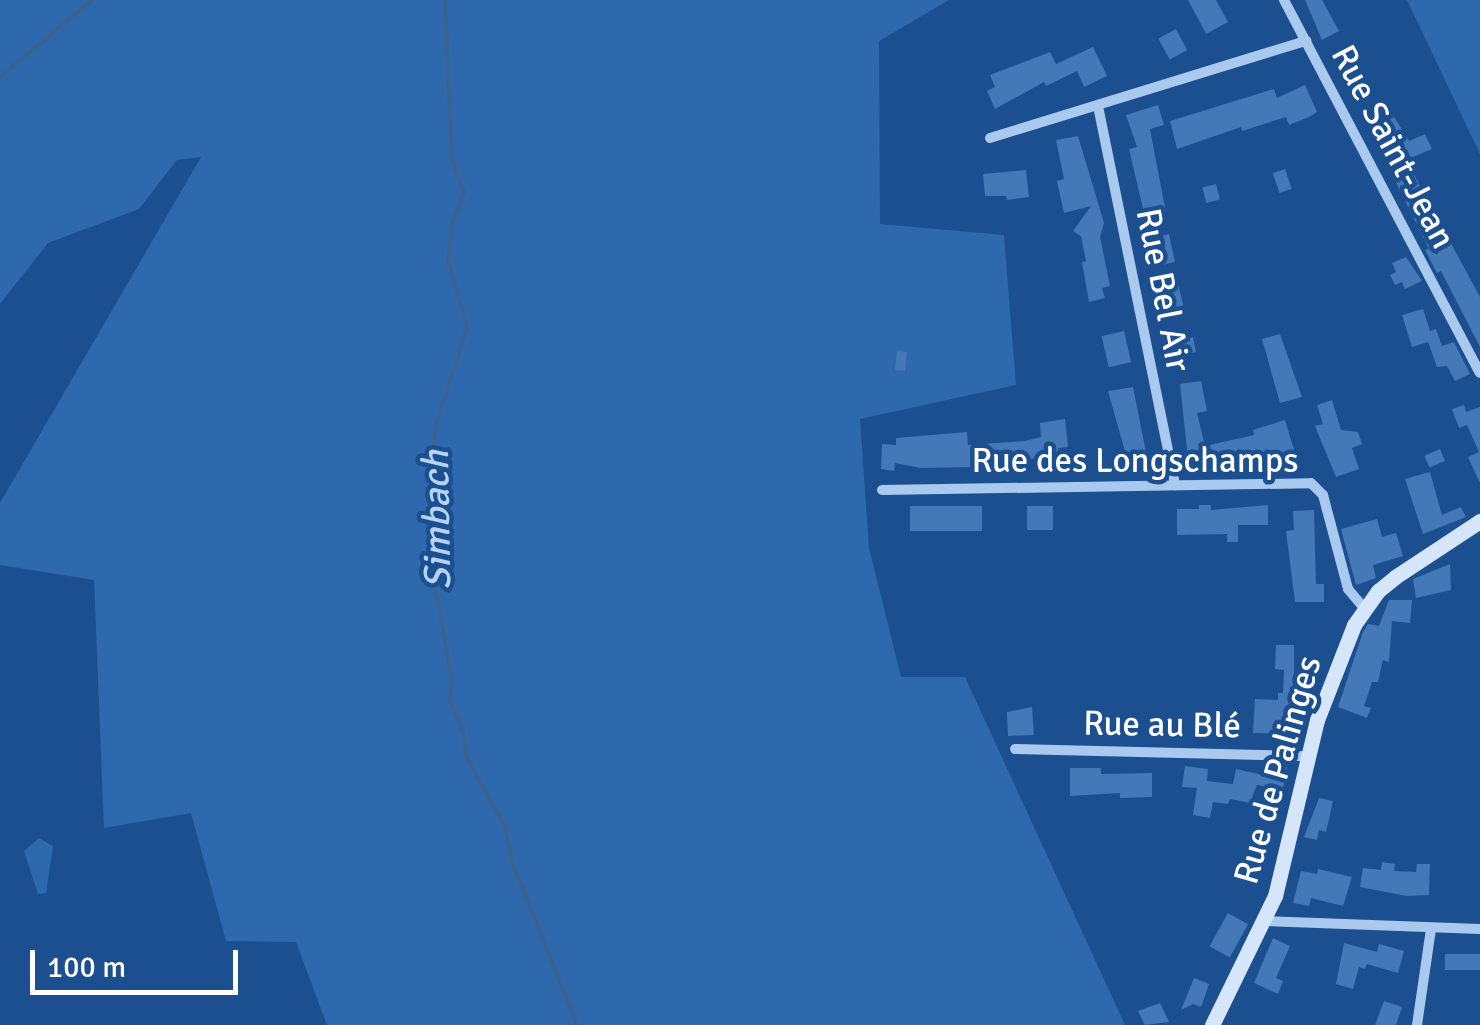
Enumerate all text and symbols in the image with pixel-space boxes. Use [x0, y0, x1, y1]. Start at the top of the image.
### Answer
street label: Rue Saint-Jean [1322, 38, 1464, 256]
street label: Rue Bel Air [1127, 205, 1199, 375]
street label: Rue des Longschamps [971, 440, 1299, 482]
water label: Simbach [413, 450, 461, 590]
street label: Rue de Palinges [1225, 651, 1331, 889]
street label: Rue au Blé [1083, 703, 1241, 747]
scale bar [35, 930, 242, 992]
text: 100 m [47, 949, 126, 986]

